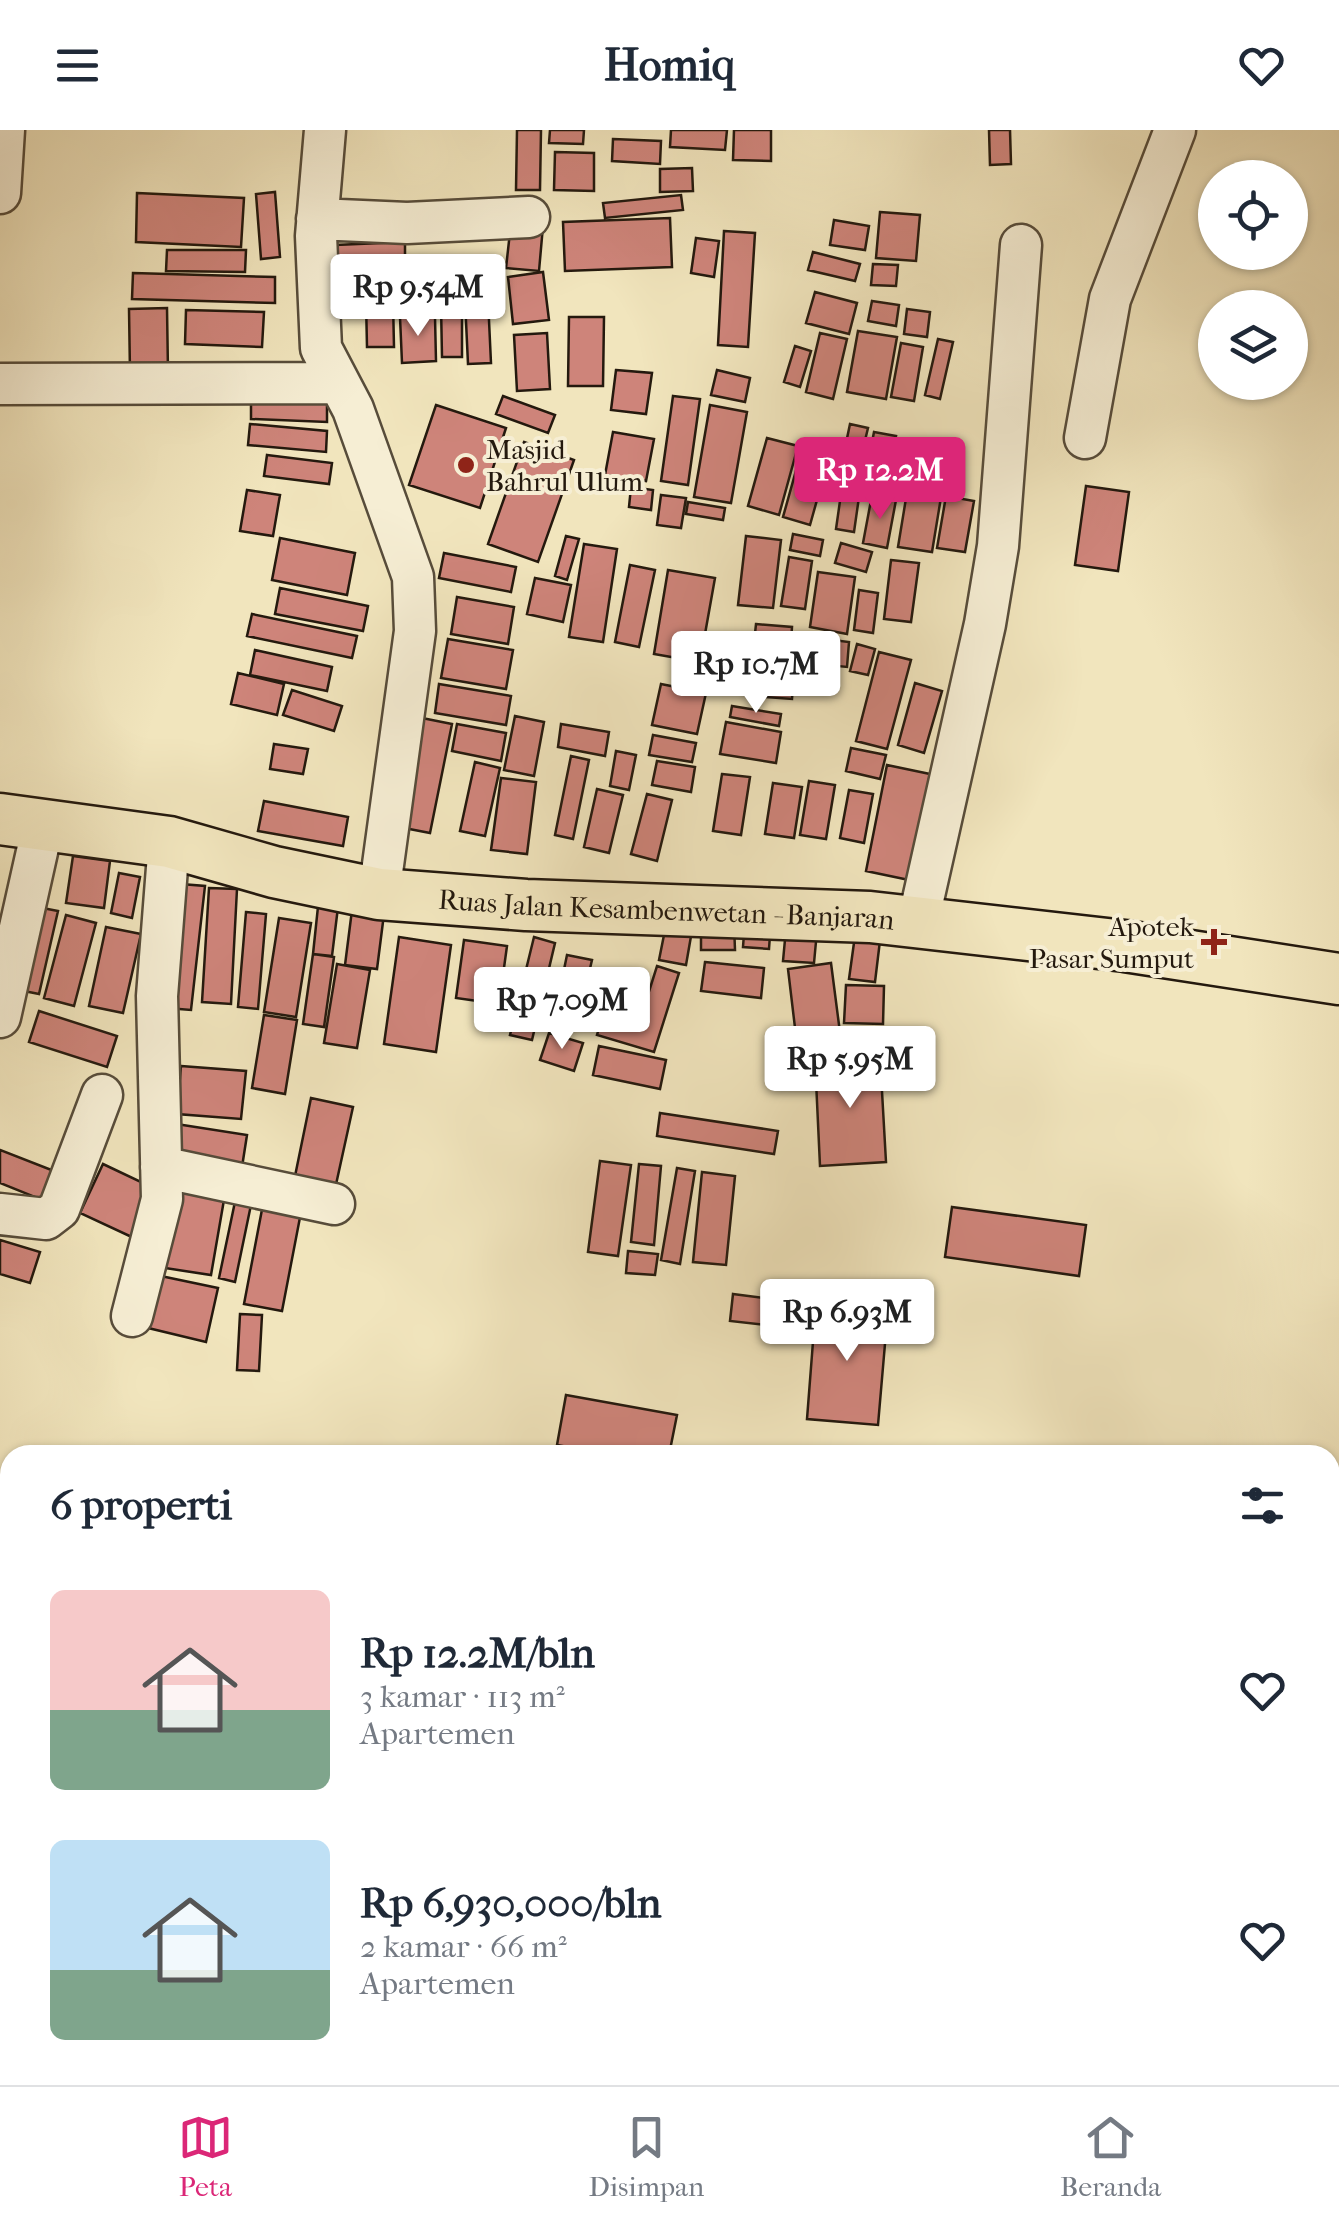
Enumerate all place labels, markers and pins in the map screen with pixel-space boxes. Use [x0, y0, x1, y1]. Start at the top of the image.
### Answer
pin: Rp 9.54M [315, 254, 521, 339]
place label: Masjid Bahrul Ulum [486, 433, 644, 498]
pin: Rp 12.2M [777, 437, 983, 522]
marker: Masjid Bahrul Ulum [455, 454, 477, 476]
pin: Rp 10.7M [653, 631, 859, 716]
place label: Apotek Pasar Sumput [1029, 910, 1195, 975]
marker: Apotek Pasar Sumput [1203, 931, 1225, 953]
pin: Rp 7.09M [459, 967, 665, 1052]
pin: Rp 5.95M [747, 1026, 953, 1111]
pin: Rp 6.93M [744, 1279, 950, 1364]

